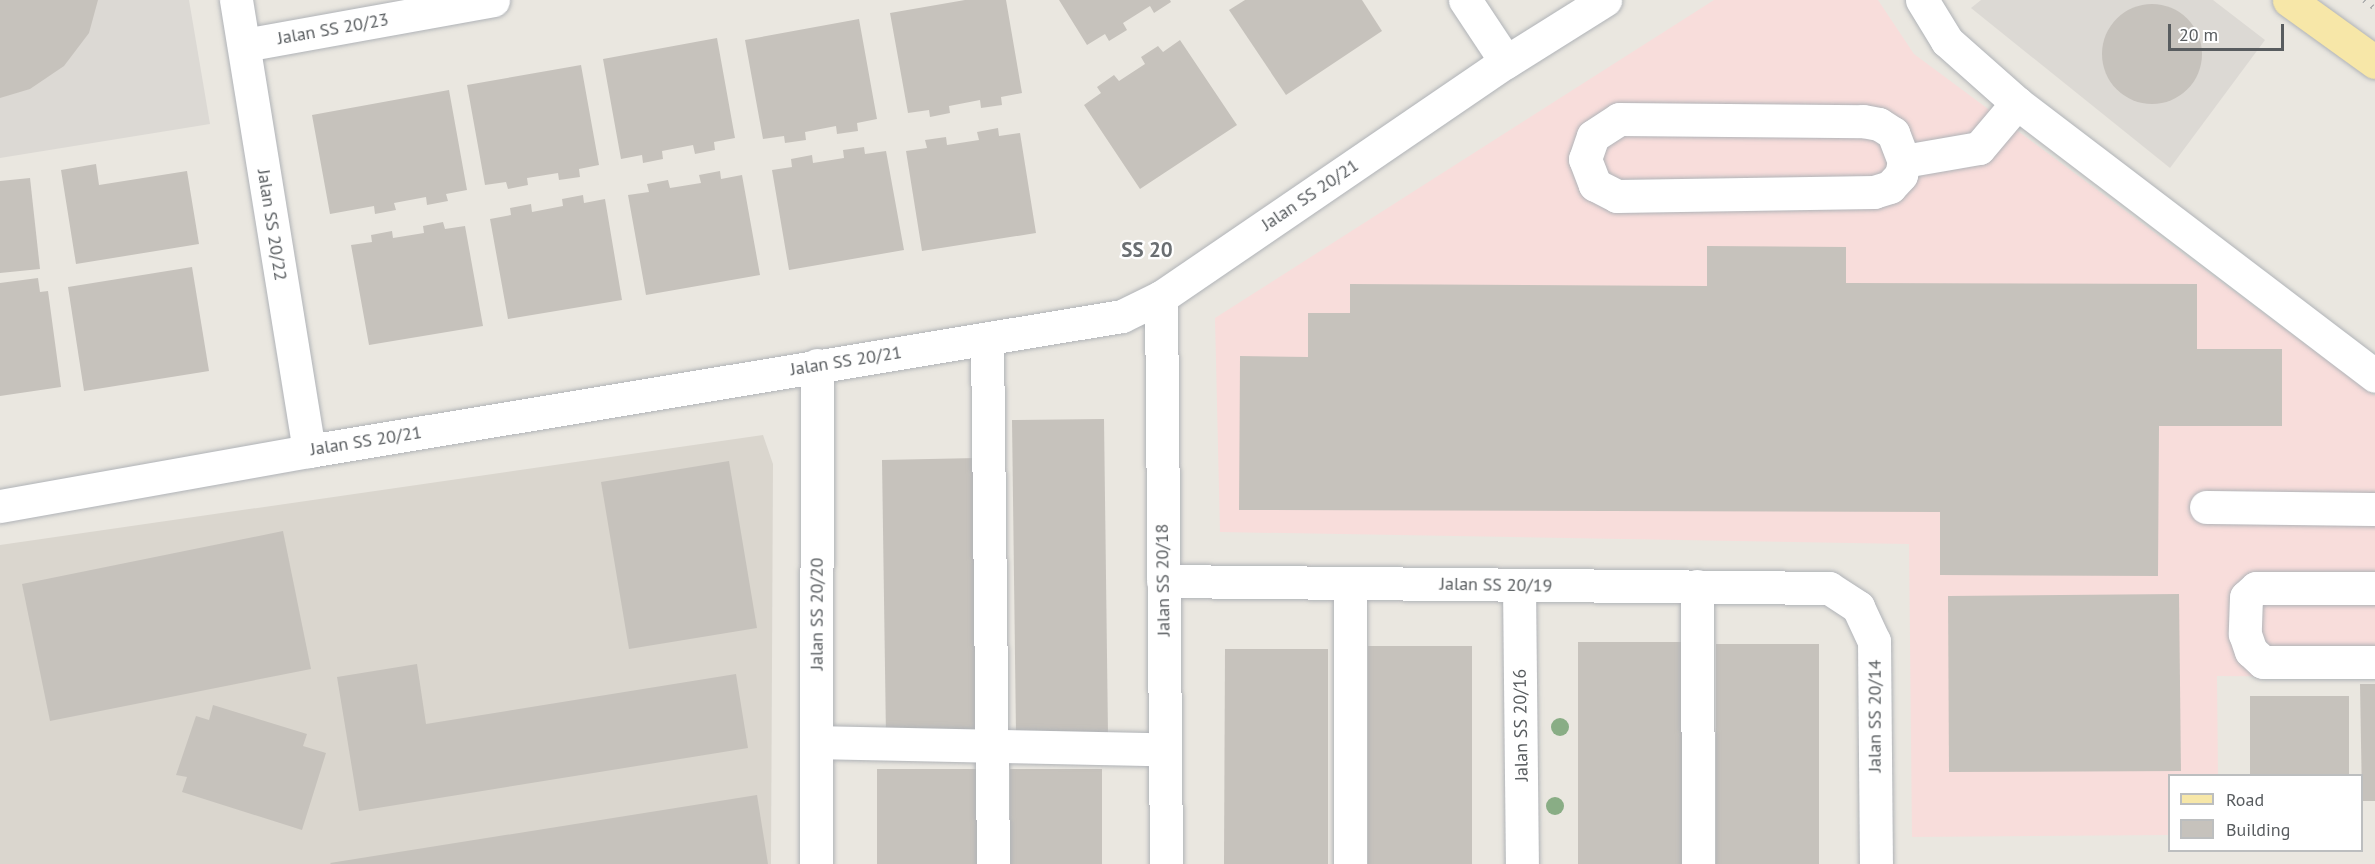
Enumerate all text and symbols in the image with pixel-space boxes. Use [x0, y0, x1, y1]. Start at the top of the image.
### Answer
street label: Jalan SS 20/23 [276, 9, 390, 49]
scale bar [2171, 12, 2286, 50]
text: 20 m [2179, 23, 2218, 46]
street label: Jalan SS 20/21 [1257, 155, 1363, 235]
street label: Jalan SS 20/22 [253, 168, 291, 282]
district label: SS 20 [1121, 237, 1173, 263]
street label: Jalan SS 20/21 [789, 342, 903, 380]
street label: Jalan SS 20/21 [309, 422, 423, 460]
street label: Jalan SS 20/18 [1151, 524, 1175, 636]
street label: Jalan SS 20/20 [806, 558, 828, 670]
street label: Jalan SS 20/19 [1440, 573, 1552, 597]
street label: Jalan SS 20/14 [1864, 660, 1886, 772]
street label: Jalan SS 20/16 [1509, 669, 1533, 781]
legend [2168, 774, 2363, 852]
text: Road [2226, 788, 2264, 811]
text: Building [2226, 818, 2290, 841]

